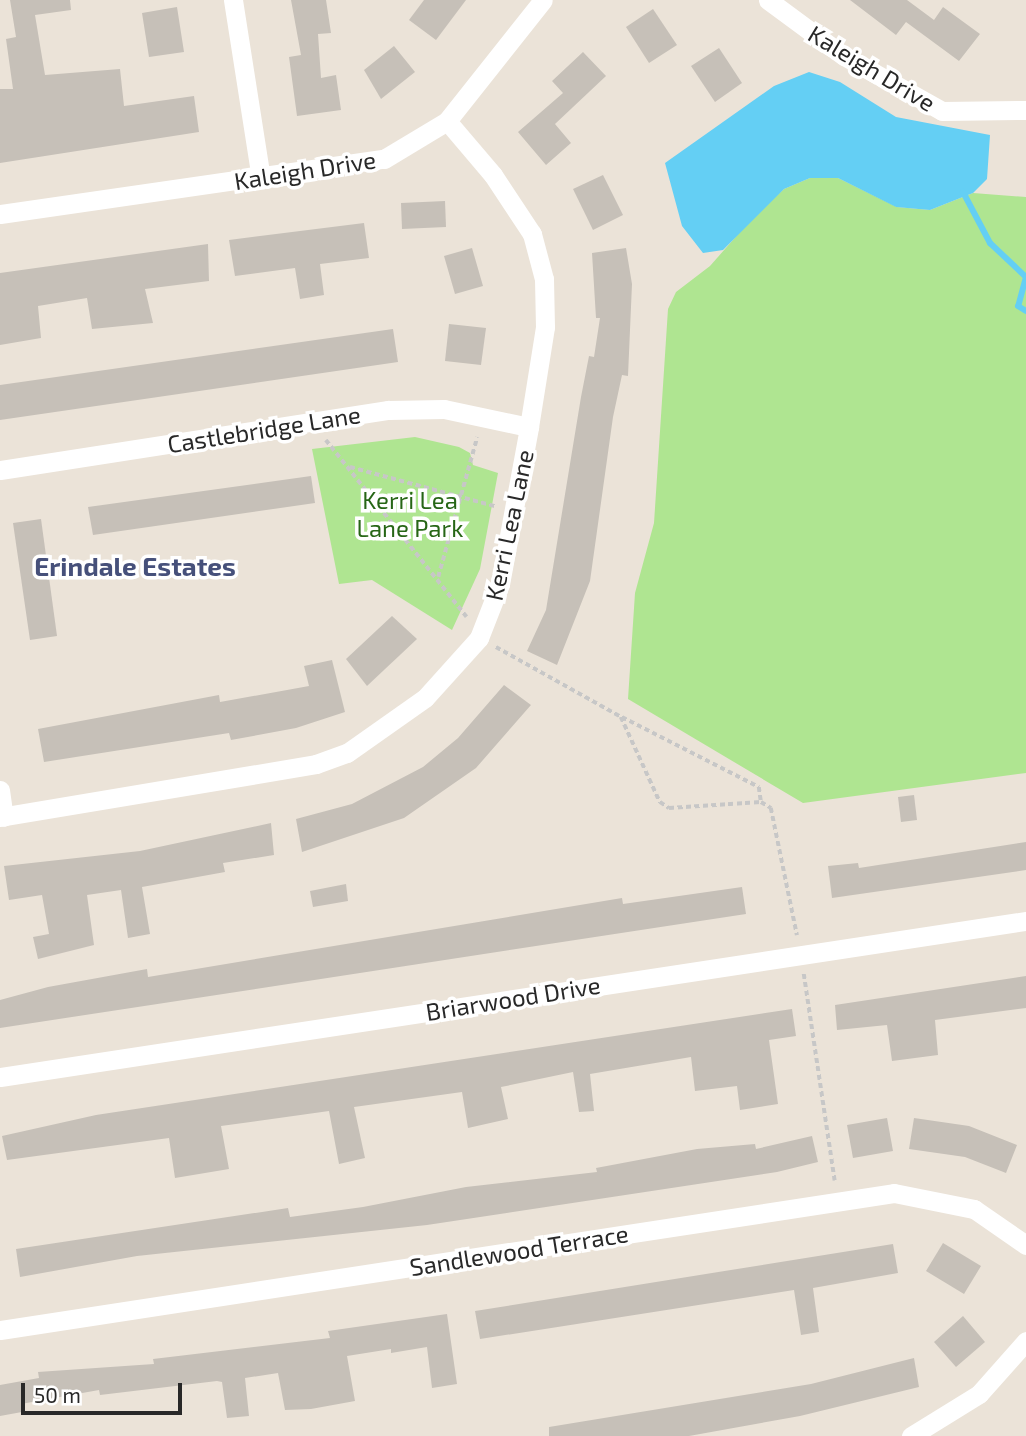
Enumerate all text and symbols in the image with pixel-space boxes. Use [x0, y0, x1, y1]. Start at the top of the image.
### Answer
street label: Kaleigh Drive [803, 19, 941, 117]
street label: Kaleigh Drive [232, 145, 378, 195]
street label: Castlebridge Lane [165, 400, 363, 458]
street label: Kerri Lea Lane [479, 447, 539, 603]
park label: Kerri Lea Lane Park [357, 486, 463, 542]
district label: Erindale Estates [34, 550, 236, 582]
street label: Briarwood Drive [424, 970, 602, 1026]
street label: Sandlewood Terrace [407, 1218, 631, 1282]
scale bar [24, 1370, 186, 1414]
text: 50 m [34, 1382, 81, 1407]

